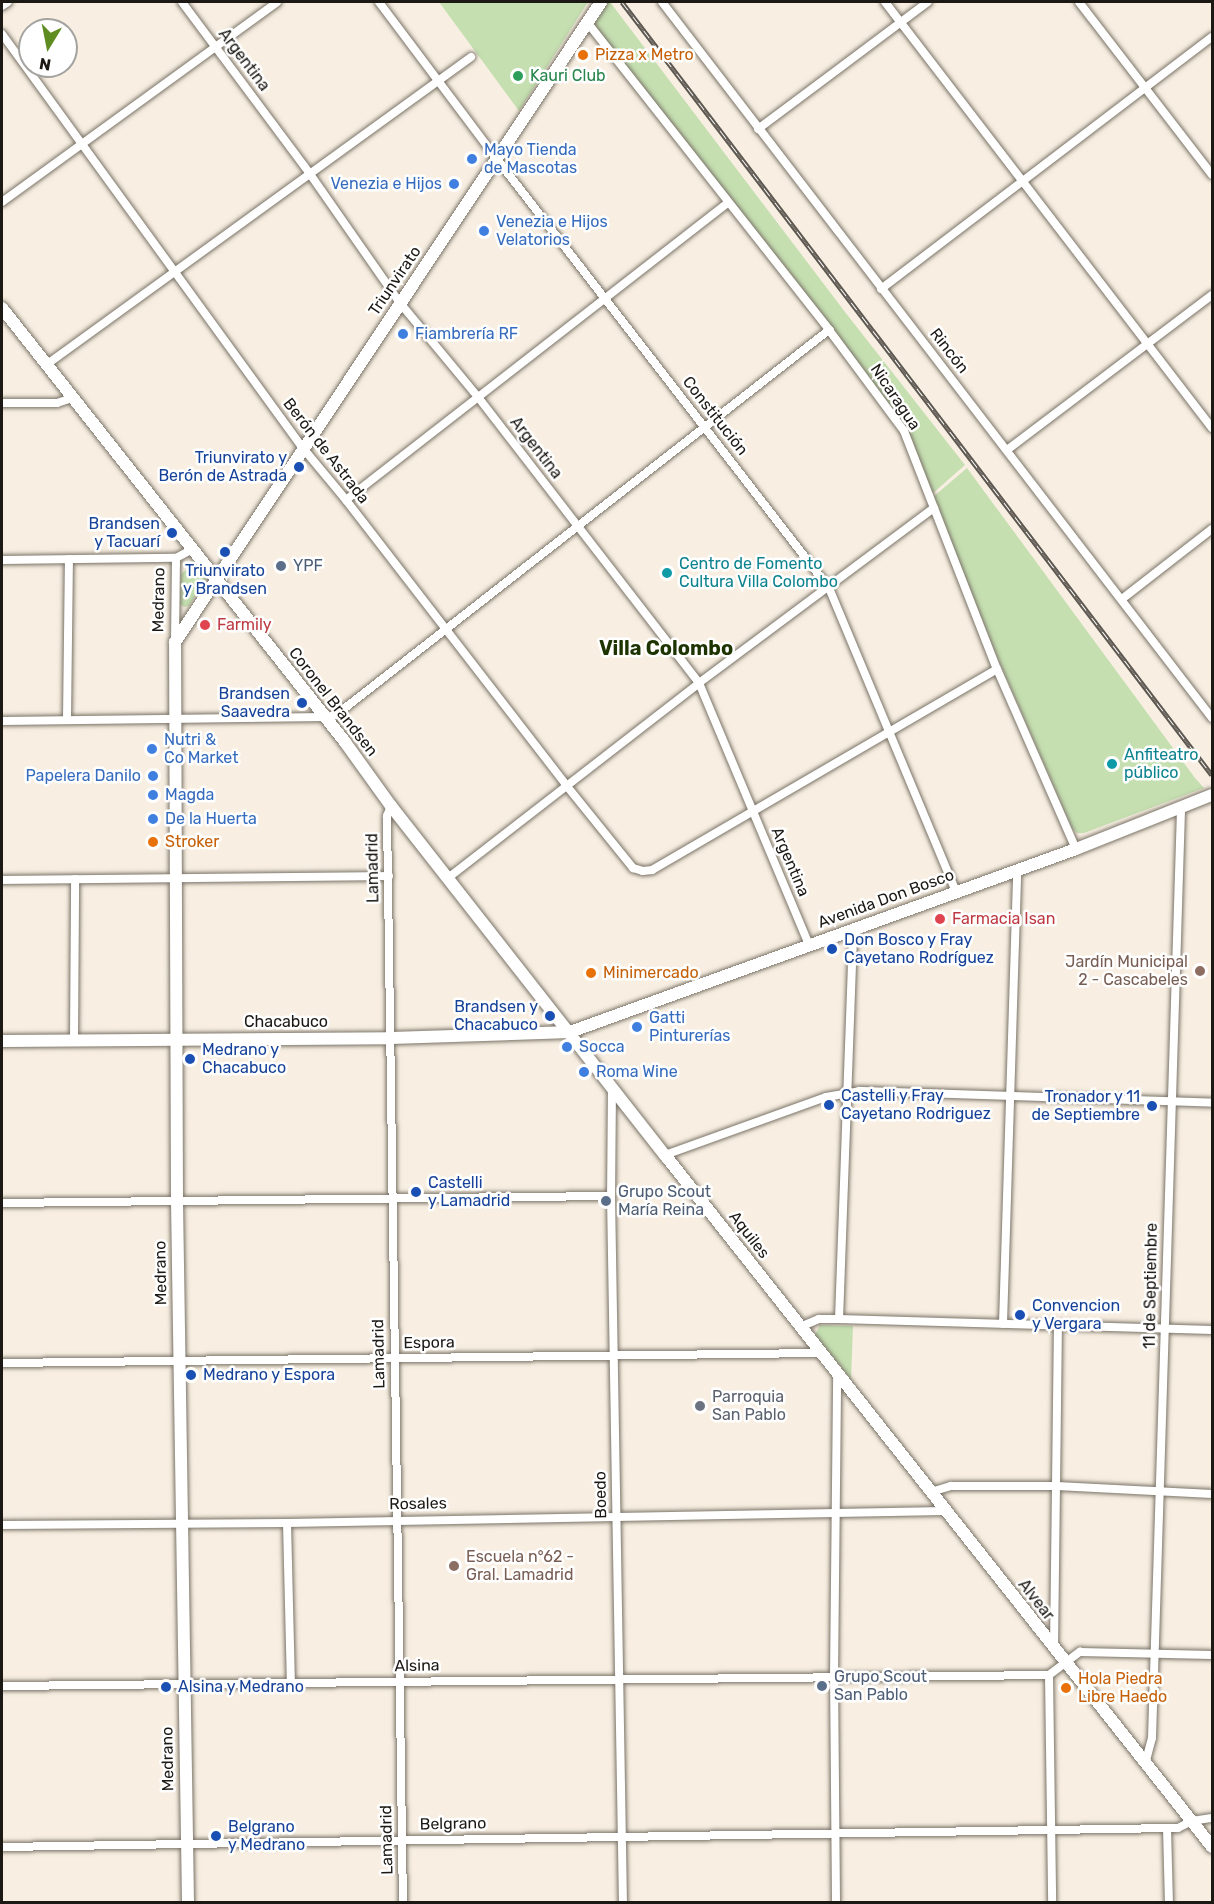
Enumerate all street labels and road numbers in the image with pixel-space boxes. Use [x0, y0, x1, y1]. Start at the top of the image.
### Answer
street label: Argentina [214, 25, 274, 95]
street label: Triunvirato [365, 243, 425, 319]
street label: Rincón [926, 325, 972, 377]
street label: Nicaragua [866, 360, 924, 434]
street label: Constitución [678, 373, 752, 459]
street label: Berón de Astrada [279, 394, 373, 508]
street label: Argentina [506, 413, 566, 483]
street label: Medrano [149, 567, 169, 633]
street label: Coronel Brandsen [285, 644, 381, 760]
street label: Argentina [767, 824, 813, 900]
street label: Lamadrid [363, 833, 383, 903]
street label: Avenida Don Bosco [815, 865, 957, 933]
street label: Chacabuco [244, 1012, 328, 1032]
street label: Aquiles [725, 1208, 773, 1262]
street label: 11 de Septiembre [1140, 1223, 1162, 1349]
street label: Medrano [151, 1240, 171, 1306]
street label: Lamadrid [369, 1319, 389, 1389]
street label: Espora [403, 1333, 455, 1353]
street label: Boedo [591, 1471, 611, 1519]
street label: Rosales [389, 1494, 447, 1514]
street label: Alvear [1014, 1576, 1058, 1624]
street label: Alsina [394, 1656, 440, 1676]
street label: Medrano [158, 1726, 178, 1792]
street label: Lamadrid [377, 1805, 397, 1875]
street label: Belgrano [419, 1814, 487, 1834]

